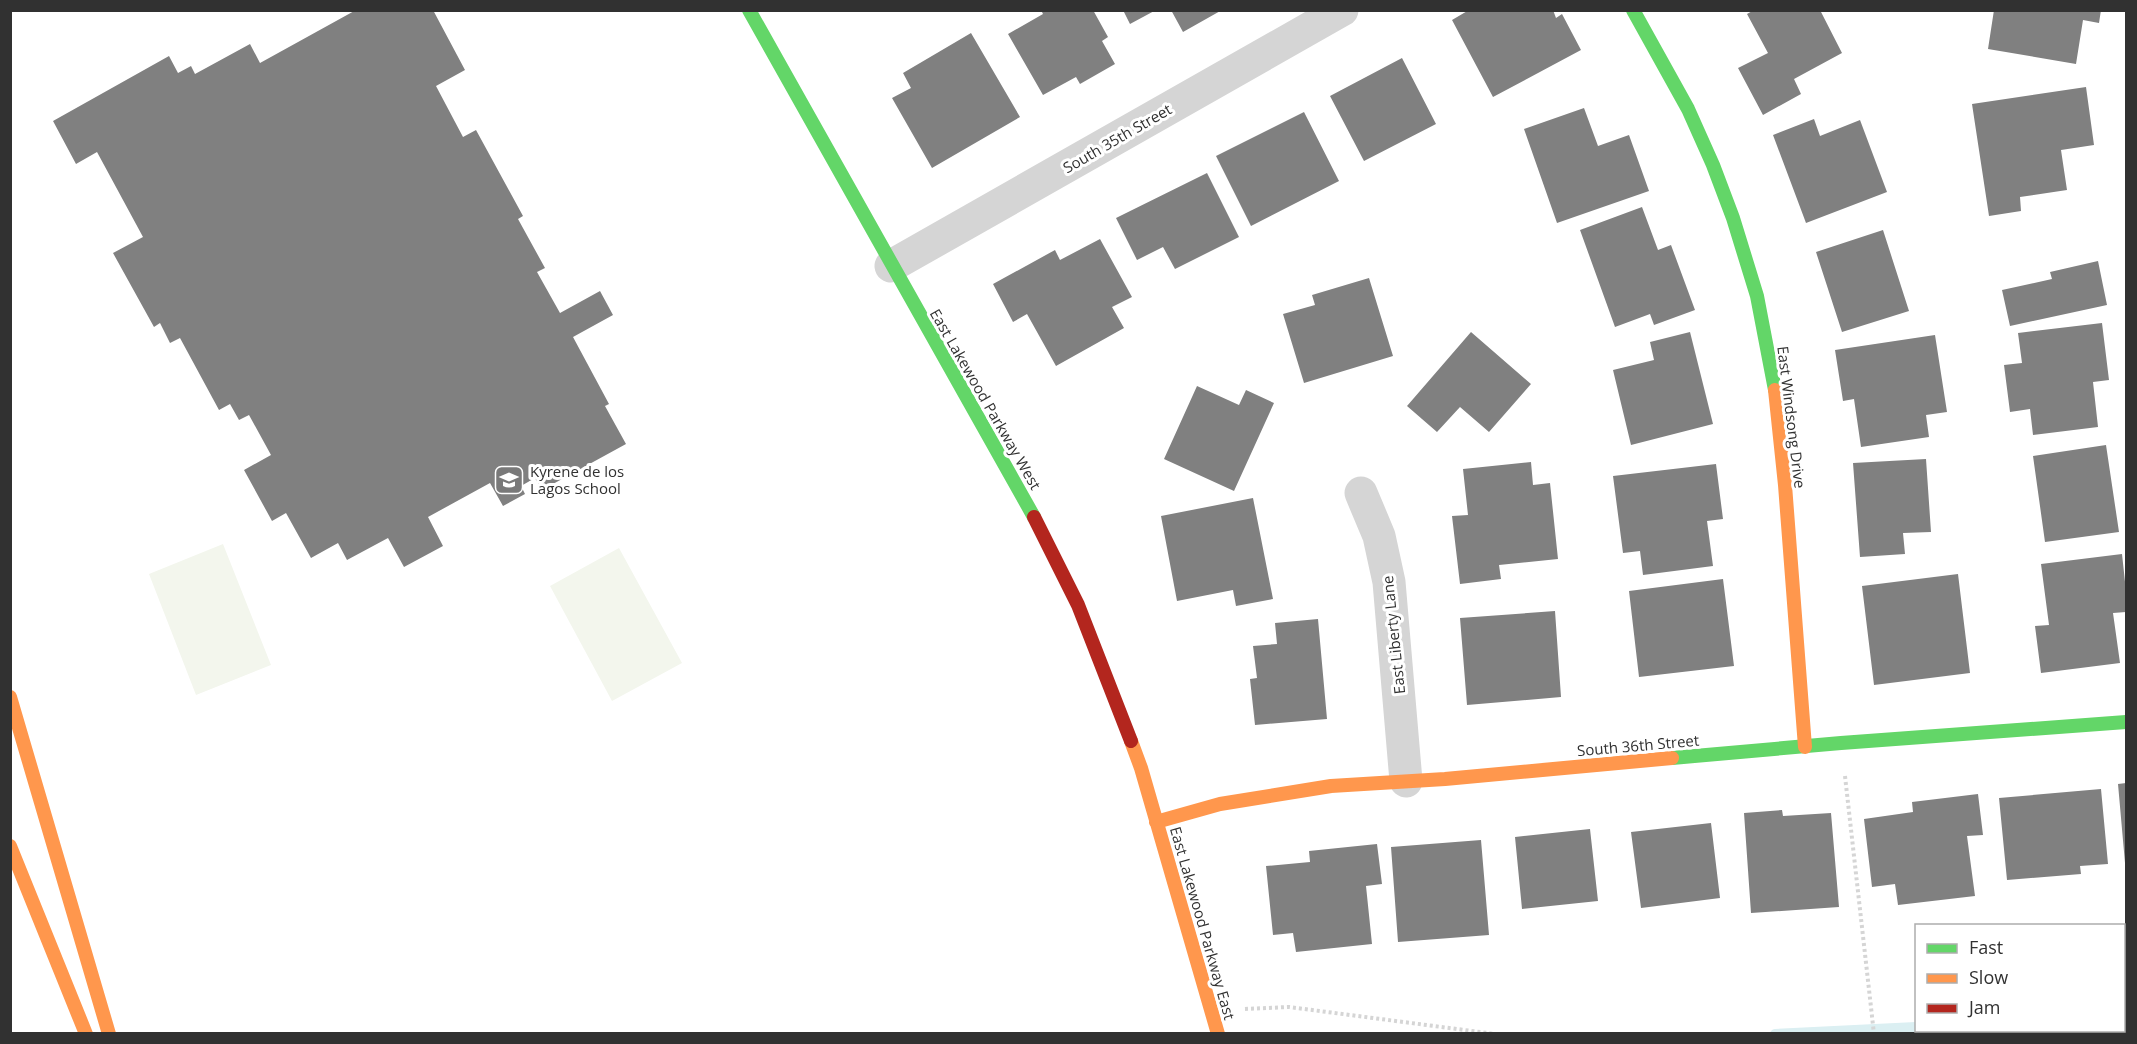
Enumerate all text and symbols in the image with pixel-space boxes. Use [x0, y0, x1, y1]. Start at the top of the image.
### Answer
street label: South 35th Street [1059, 99, 1175, 177]
street label: East Lakewood Parkway West [926, 305, 1046, 493]
street label: East Windsong Drive [1773, 345, 1811, 489]
place label: Kyrene de los Lagos School [530, 461, 624, 498]
school or university icon: Kyrene de los Lagos School [493, 464, 525, 496]
street label: East Liberty Lane [1377, 575, 1409, 695]
street label: South 36th Street [1576, 730, 1700, 760]
street label: East Lakewood Parkway East [1166, 824, 1240, 1022]
legend [1915, 924, 2125, 1032]
text: Fast [1969, 935, 2003, 959]
text: Slow [1969, 965, 2008, 989]
text: Jam [1967, 995, 2001, 1019]

